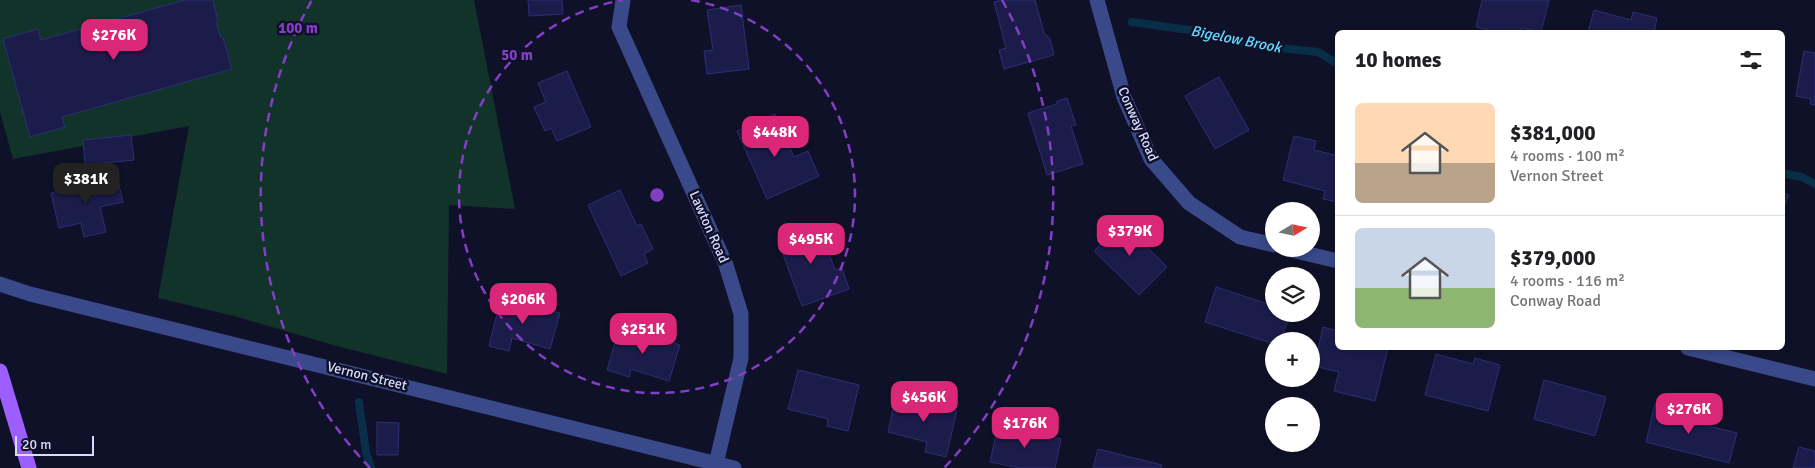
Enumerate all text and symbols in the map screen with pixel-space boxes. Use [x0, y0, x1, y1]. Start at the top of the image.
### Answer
pin: $276K [79, 18, 149, 61]
text: 100 m [278, 19, 318, 37]
water label: Bigelow Brook [1189, 21, 1284, 57]
text: $276K [92, 25, 136, 45]
text: 50 m [501, 46, 533, 64]
icon: filters [1737, 46, 1765, 74]
text: 10 homes [1355, 47, 1441, 73]
street label: Conway Road [1114, 84, 1162, 164]
pin: $448K [740, 116, 810, 158]
text: $381,000 [1510, 120, 1596, 146]
text: $448K [753, 122, 797, 142]
icon: home [1395, 123, 1455, 183]
text: 4 rooms · 100 m² [1510, 146, 1625, 166]
pin: $381K [51, 162, 121, 205]
text: Vernon Street [1510, 166, 1603, 186]
text: $381K [64, 169, 108, 189]
centre of rings [648, 186, 666, 204]
street label: Lawton Road [686, 188, 732, 266]
north arrow [1265, 202, 1320, 258]
map controls [1265, 202, 1320, 452]
pin: $379K [1095, 214, 1165, 257]
text: $379K [1108, 221, 1152, 241]
pin: $495K [776, 222, 846, 265]
text: $495K [789, 229, 833, 249]
text: $379,000 [1510, 245, 1596, 271]
icon: home [1395, 248, 1455, 308]
button: layers [1265, 267, 1320, 322]
text: 4 rooms · 116 m² [1510, 271, 1625, 291]
pin: $206K [488, 282, 558, 325]
text: $206K [501, 289, 545, 309]
text: Conway Road [1510, 291, 1601, 311]
pin: $251K [608, 312, 678, 355]
text: $251K [621, 319, 665, 339]
button: + [1265, 332, 1320, 387]
street label: Vernon Street [325, 358, 409, 394]
pin: $456K [889, 380, 959, 423]
text: $456K [902, 387, 946, 407]
pin: $276K [1654, 392, 1724, 435]
button: − [1265, 397, 1320, 452]
text: $276K [1667, 399, 1711, 419]
pin: $176K [990, 406, 1060, 449]
text: $176K [1003, 413, 1047, 433]
scale bar [15, 433, 94, 456]
text: 20 m [22, 436, 51, 453]

